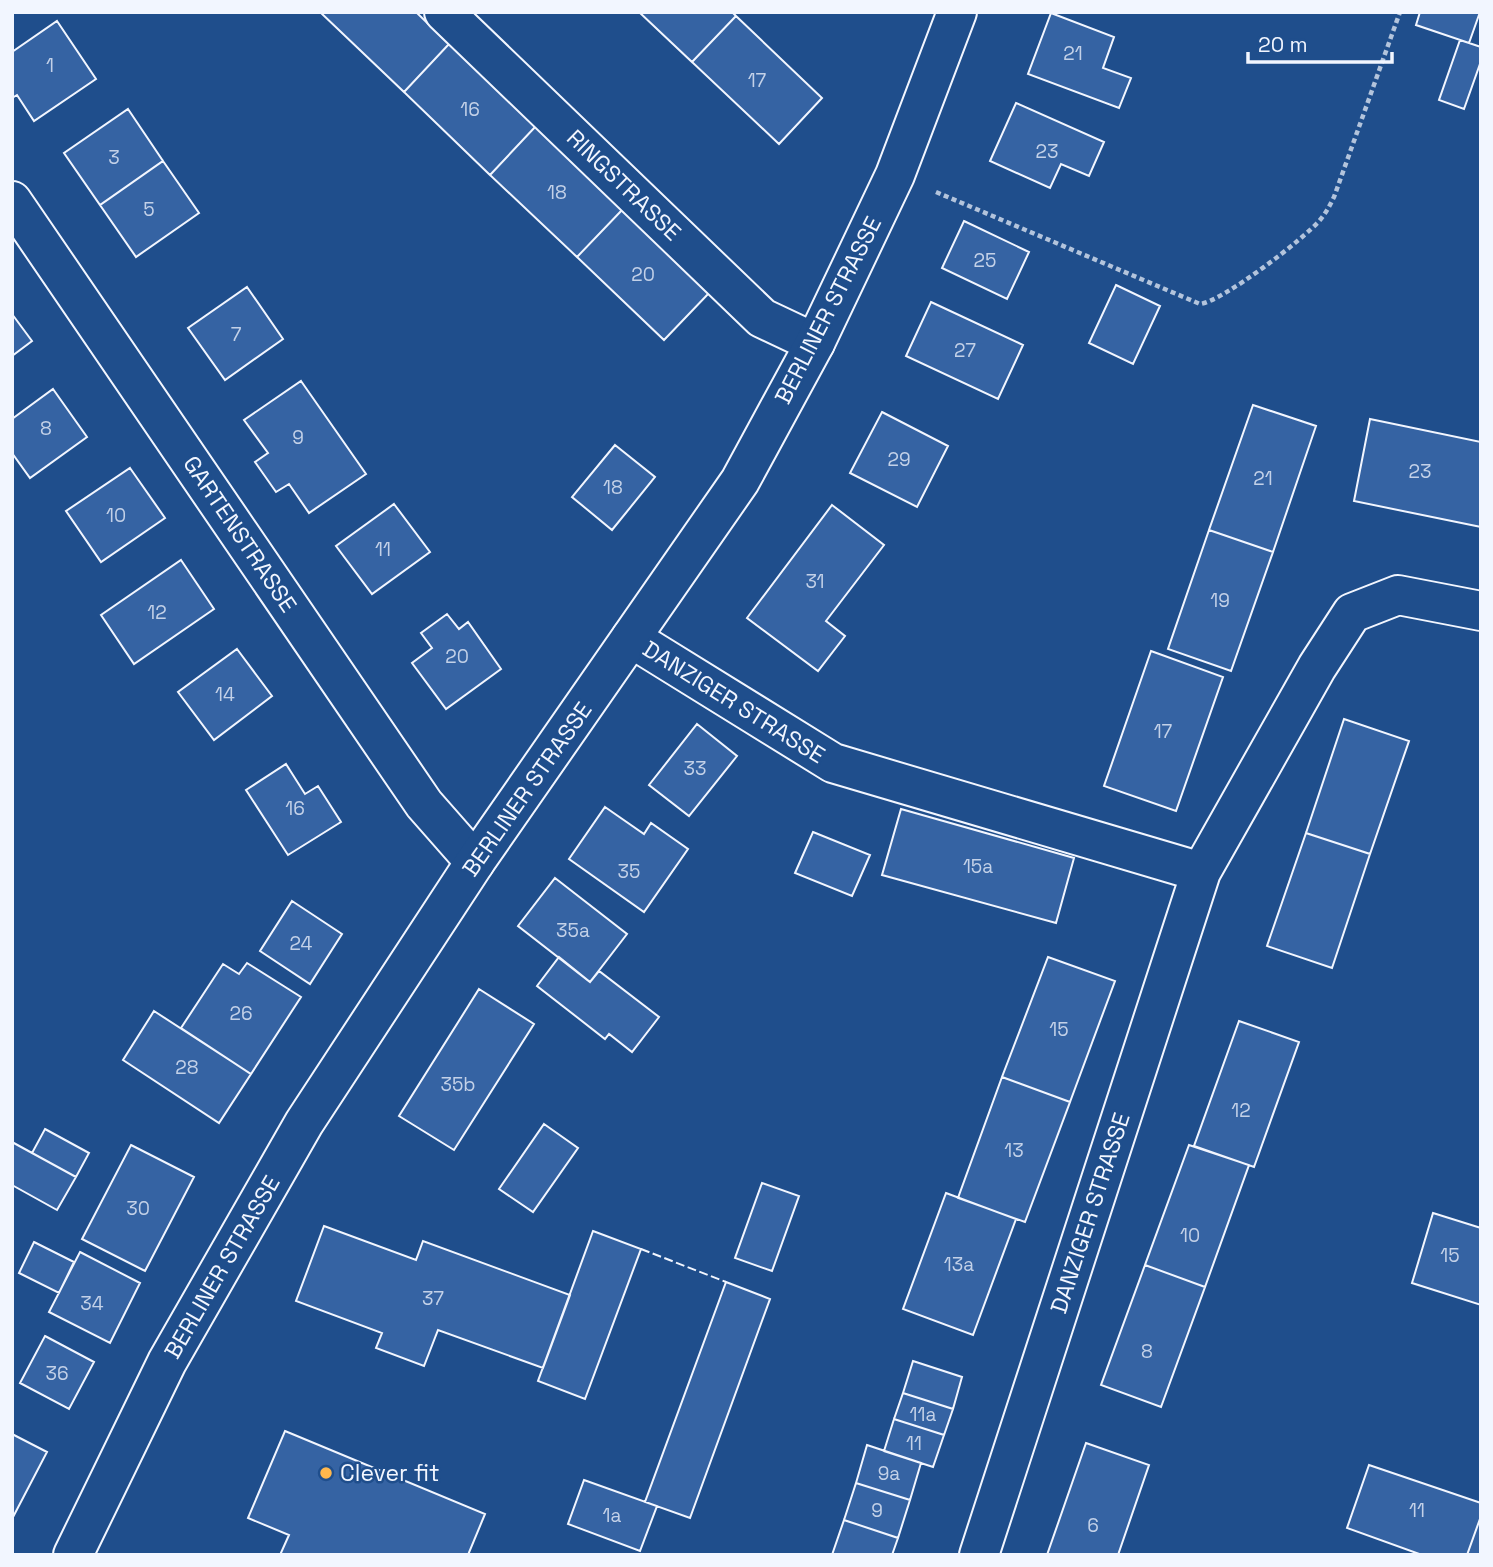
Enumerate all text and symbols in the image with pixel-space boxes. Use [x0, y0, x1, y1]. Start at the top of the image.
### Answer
scale bar [1248, 21, 1392, 65]
text: 20 m [1258, 31, 1308, 58]
house number: 21 [1063, 41, 1083, 66]
house number: 1 [46, 53, 54, 78]
house number: 17 [748, 68, 767, 93]
house number: 16 [460, 97, 480, 122]
street label: RINGSTRASSE [560, 123, 688, 247]
house number: 23 [1036, 139, 1058, 164]
house number: 3 [108, 145, 120, 170]
house number: 18 [547, 180, 567, 205]
house number: 5 [143, 197, 155, 222]
street label: BERLINER STRASSE [768, 211, 888, 409]
house number: 25 [974, 248, 996, 273]
house number: 20 [631, 262, 655, 287]
house number: 7 [231, 322, 242, 347]
house number: 27 [954, 338, 976, 363]
house number: 8 [40, 416, 52, 441]
house number: 9 [292, 425, 304, 450]
house number: 29 [887, 447, 911, 472]
street label: GARTENSTRASSE [176, 450, 304, 618]
house number: 23 [1409, 459, 1431, 484]
house number: 21 [1253, 466, 1273, 491]
house number: 18 [603, 475, 623, 500]
house number: 10 [106, 503, 126, 528]
house number: 11 [375, 537, 391, 562]
house number: 31 [805, 569, 825, 594]
house number: 19 [1210, 588, 1230, 613]
house number: 12 [147, 600, 167, 625]
street label: DANZIGER STRASSE [637, 634, 831, 770]
house number: 20 [445, 644, 469, 669]
house number: 14 [215, 682, 235, 707]
street label: BERLINER STRASSE [455, 696, 599, 882]
house number: 17 [1154, 719, 1173, 744]
house number: 33 [684, 756, 706, 781]
house number: 16 [285, 796, 305, 821]
house number: 15a [963, 854, 993, 879]
house number: 35 [618, 859, 640, 884]
house number: 35a [556, 918, 590, 943]
house number: 24 [290, 931, 313, 956]
house number: 26 [229, 1001, 253, 1026]
house number: 15 [1049, 1017, 1069, 1042]
house number: 28 [175, 1055, 199, 1080]
house number: 35b [440, 1072, 476, 1097]
house number: 12 [1231, 1098, 1251, 1123]
street label: DANZIGER STRASSE [1043, 1109, 1137, 1317]
house number: 13 [1004, 1138, 1024, 1163]
street label: BERLINER STRASSE [157, 1170, 287, 1364]
house number: 30 [126, 1196, 150, 1221]
house number: 10 [1180, 1223, 1200, 1248]
house number: 15 [1440, 1243, 1460, 1268]
house number: 13a [944, 1252, 974, 1277]
house number: 37 [422, 1286, 444, 1311]
house number: 34 [80, 1291, 104, 1316]
house number: 8 [1141, 1339, 1153, 1364]
house number: 36 [45, 1361, 69, 1386]
house number: 11a [910, 1402, 936, 1427]
house number: 11 [906, 1431, 922, 1456]
place label: Clever fit [340, 1458, 440, 1488]
house number: 9a [878, 1461, 900, 1486]
marker: Clever fit [318, 1465, 334, 1481]
house number: 9 [871, 1498, 883, 1523]
house number: 11 [1409, 1498, 1425, 1523]
house number: 1a [603, 1503, 622, 1528]
house number: 6 [1087, 1513, 1099, 1538]

